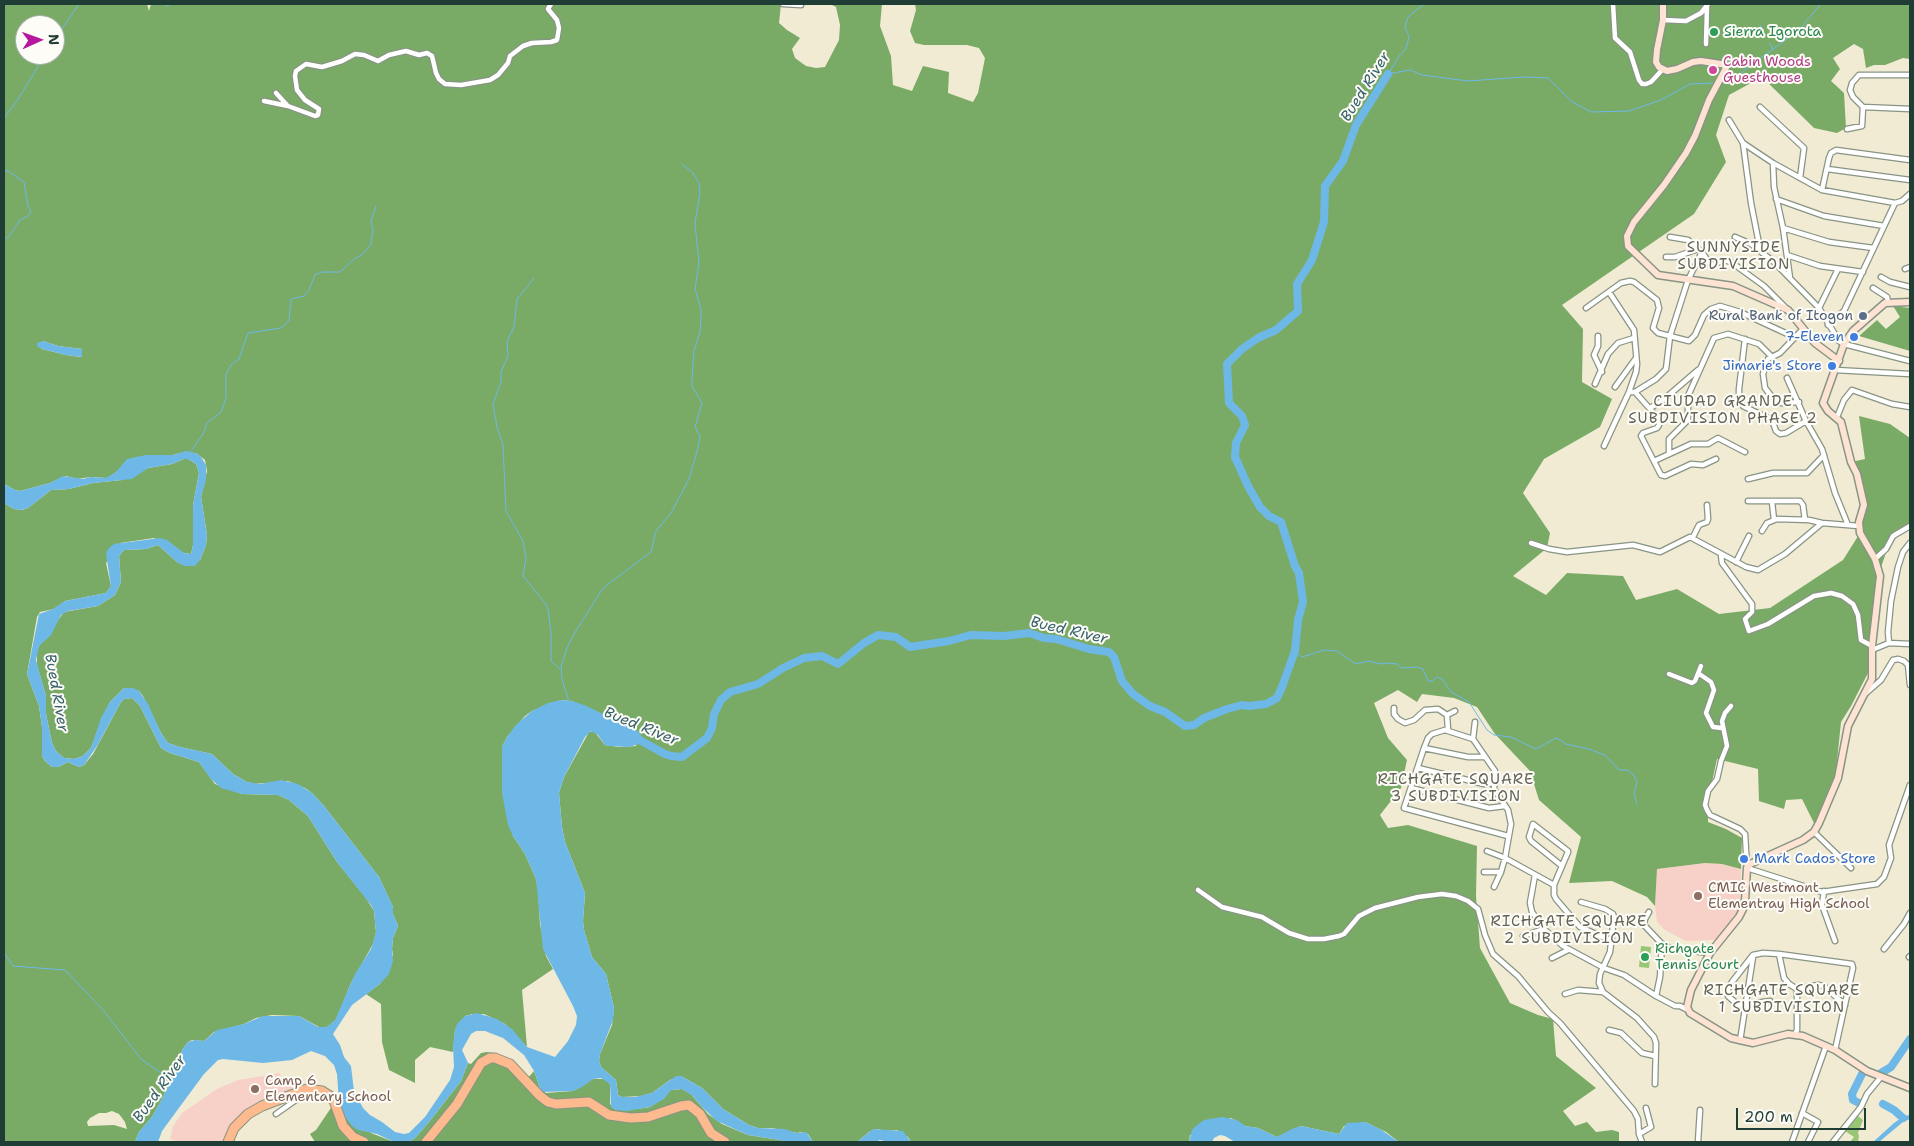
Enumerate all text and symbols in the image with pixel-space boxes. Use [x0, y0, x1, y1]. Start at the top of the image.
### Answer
north arrow [15, 15, 65, 65]
place label: Sierra Igorota [1724, 24, 1821, 40]
marker: Sierra Igorota [1708, 26, 1720, 38]
text: N [45, 34, 63, 45]
water label: Bued River [1337, 49, 1395, 125]
place label: Cabin Woods Guesthouse [1723, 54, 1811, 86]
marker: Cabin Woods Guesthouse [1707, 64, 1719, 76]
district label: SUNNYSIDE SUBDIVISION [1676, 239, 1792, 274]
place label: Rural Bank of Itogon [1709, 308, 1853, 324]
marker: Rural Bank of Itogon [1857, 310, 1869, 322]
place label: 7-Eleven [1785, 329, 1844, 345]
marker: 7-Eleven [1848, 331, 1860, 343]
place label: Jimarie's Store [1722, 358, 1822, 374]
marker: Jimarie's Store [1826, 360, 1838, 372]
district label: CIUDAD GRANDE SUBDIVISION PHASE 2 [1626, 393, 1820, 428]
water label: Bued River [1029, 613, 1109, 649]
water label: Bued River [40, 653, 72, 733]
water label: Bued River [601, 704, 681, 750]
district label: RICHGATE SQUARE 3 SUBDIVISION [1376, 771, 1536, 806]
place label: Mark Cados Store [1754, 851, 1876, 867]
marker: Mark Cados Store [1738, 853, 1750, 865]
place label: CMIC Westmont Elementray High School [1708, 880, 1870, 912]
marker: CMIC Westmont Elementray High School [1692, 890, 1704, 902]
district label: RICHGATE SQUARE 2 SUBDIVISION [1489, 913, 1649, 948]
place label: Richgate Tennis Court [1655, 941, 1739, 974]
marker: Richgate Tennis Court [1639, 951, 1651, 963]
district label: RICHGATE SQUARE 1 SUBDIVISION [1702, 982, 1862, 1017]
water label: Bued River [130, 1052, 190, 1126]
place label: Camp 6 Elementary School [265, 1073, 391, 1106]
marker: Camp 6 Elementary School [249, 1083, 261, 1095]
scale bar [1739, 1098, 1869, 1130]
text: 200 m [1744, 1107, 1793, 1127]

